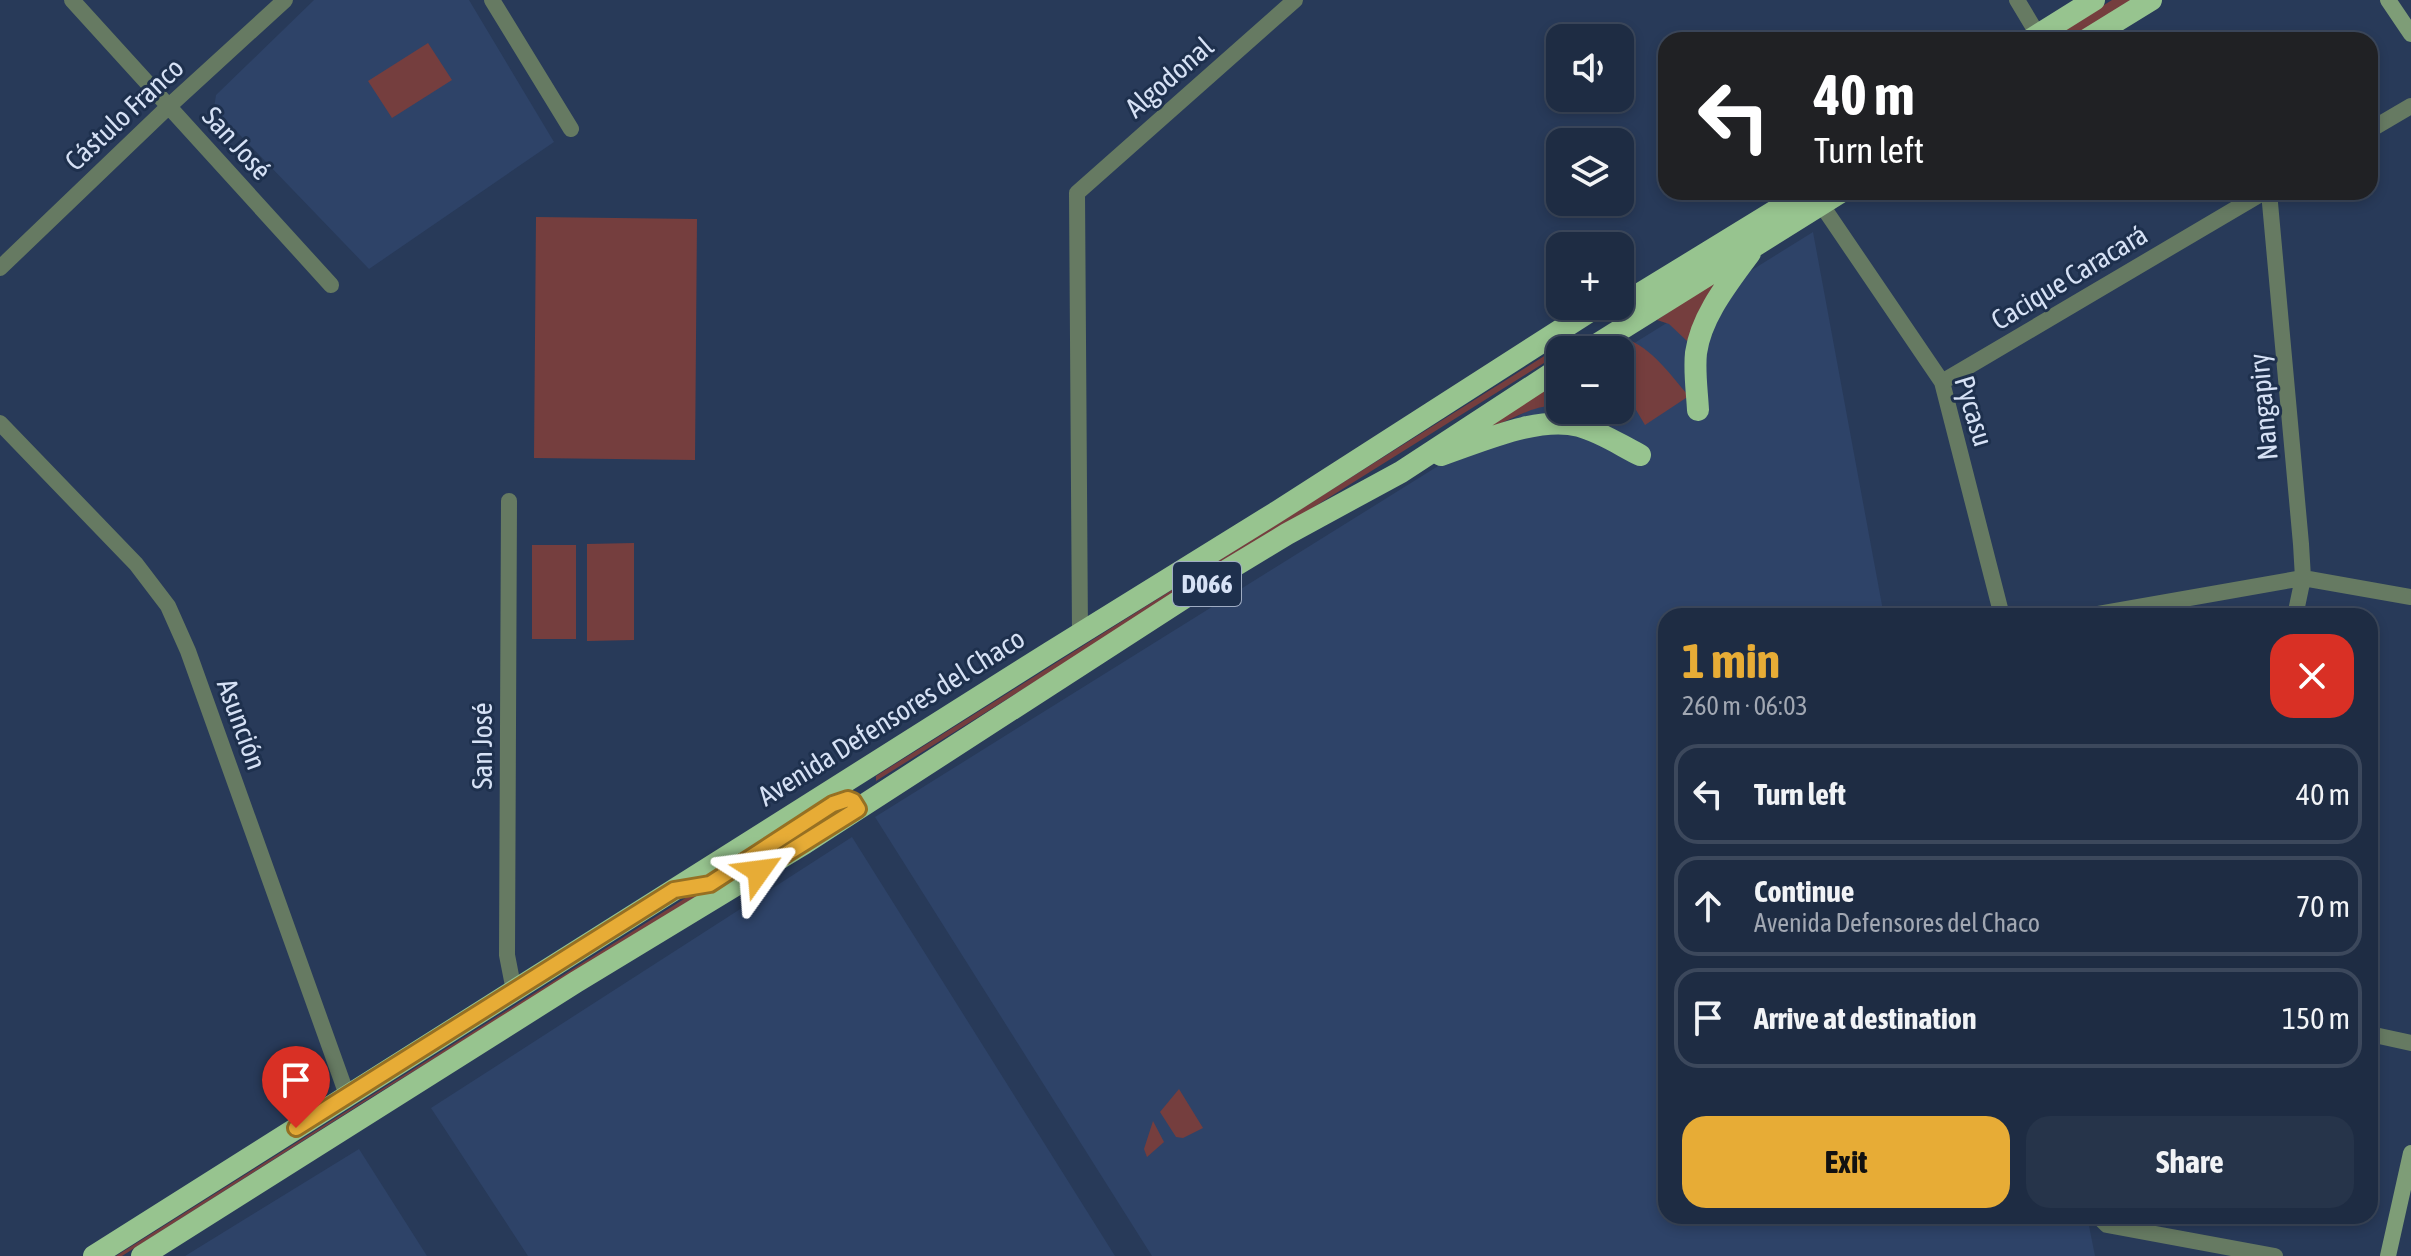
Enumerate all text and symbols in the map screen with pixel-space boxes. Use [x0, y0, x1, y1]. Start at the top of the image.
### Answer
map controls [1546, 24, 1634, 424]
button: sound [1546, 24, 1634, 112]
street label: Algodonal [1119, 30, 1220, 124]
street label: Cástulo Franco [58, 51, 190, 177]
text: 40 m [1814, 63, 1915, 127]
icon: left [1682, 64, 1786, 168]
street label: San José [196, 100, 278, 186]
button: layers [1546, 128, 1634, 216]
text: Turn left [1814, 129, 1924, 171]
street label: Cacique Caracará [1985, 218, 2153, 336]
button: + [1546, 232, 1634, 320]
button: − [1546, 336, 1634, 424]
street label: Nangapiry [2242, 352, 2284, 462]
street label: Pycasu [1948, 372, 2000, 450]
road number: D066 [1173, 562, 1241, 606]
street label: Avenida Defensores del Chaco [752, 622, 1030, 812]
text: 1 min [1682, 633, 1780, 688]
button: close [2270, 634, 2354, 718]
street label: Asunción [211, 674, 273, 774]
text: 260 m · 06:03 [1682, 691, 1808, 721]
street label: San José [466, 703, 498, 789]
icon: left [1686, 772, 1730, 816]
text: Turn left [1754, 777, 1846, 811]
text: 40 m [2296, 777, 2350, 811]
position arrow [717, 829, 801, 913]
text: Continue [1754, 874, 1854, 908]
icon: ahead [1686, 884, 1730, 928]
text: 70 m [2296, 889, 2350, 923]
text: Avenida Defensores del Chaco [1754, 908, 2040, 938]
icon: arrive [1686, 996, 1730, 1040]
text: Arrive at destination [1754, 1001, 1976, 1035]
text: 150 m [2282, 1001, 2350, 1035]
pin [262, 1046, 330, 1128]
icon: arrive [274, 1058, 318, 1102]
button: Exit [1682, 1116, 2010, 1208]
button: Share [2026, 1116, 2354, 1208]

